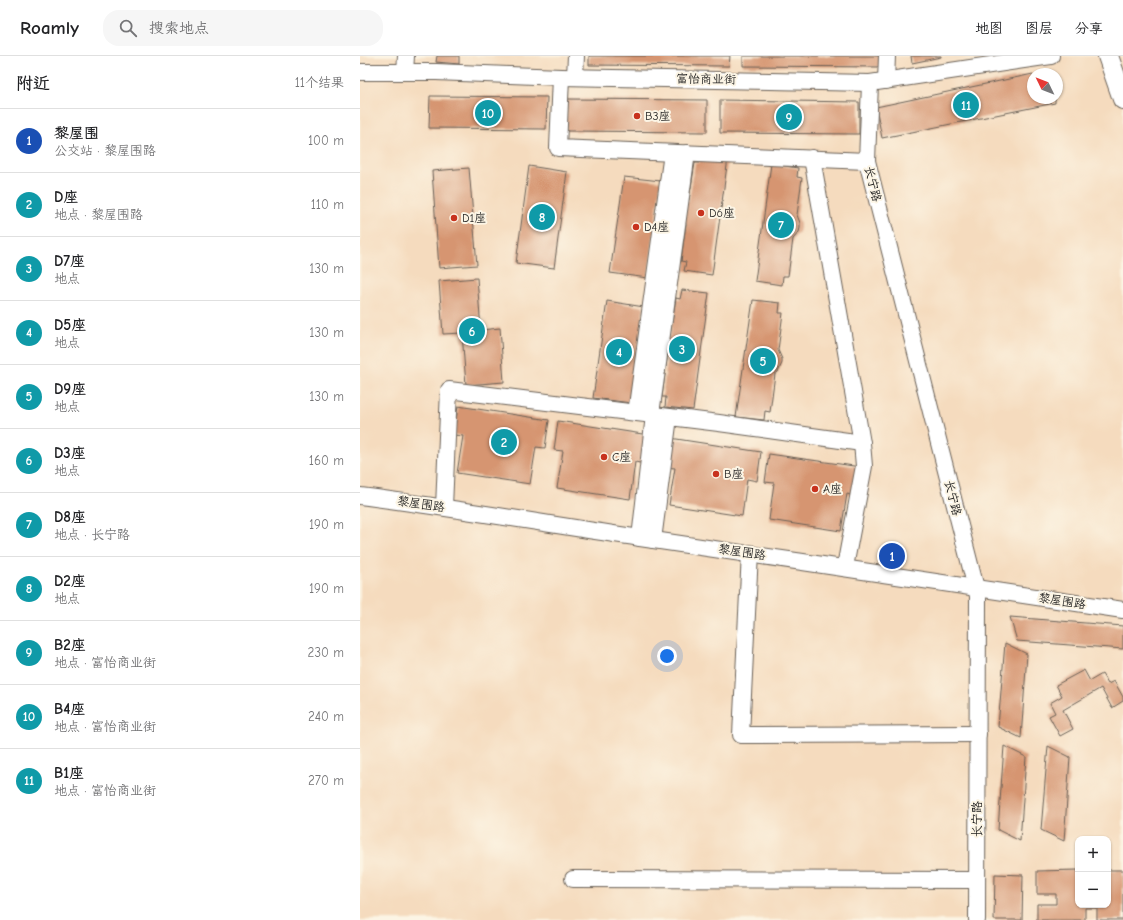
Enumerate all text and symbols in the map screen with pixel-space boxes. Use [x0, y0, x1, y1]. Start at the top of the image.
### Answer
search box [103, 10, 383, 46]
text: Roamly [20, 17, 79, 39]
icon: search [117, 17, 139, 39]
text: 搜索地点 [149, 19, 209, 37]
text: 地图 [975, 20, 1003, 37]
text: 图层 [1025, 20, 1053, 37]
text: 分享 [1075, 20, 1103, 37]
north arrow [1027, 68, 1063, 104]
street label: 富怡商业街 [676, 71, 736, 87]
text: 附近 [16, 74, 50, 93]
text: 11个结果 [295, 75, 344, 90]
pin: 11 [953, 90, 979, 120]
pin: 10 [475, 98, 501, 128]
pin: 9 [776, 102, 802, 132]
place label: B3座 [645, 109, 671, 123]
marker: B3座 [632, 111, 642, 121]
text: 黎屋围 [54, 124, 99, 142]
text: 1 [26, 133, 32, 148]
text: 100 m [308, 133, 344, 148]
text: 公交站 · 黎屋围路 [54, 143, 156, 158]
street label: 长宁路 [862, 165, 884, 203]
text: D座 [54, 188, 78, 206]
text: 2 [26, 197, 32, 212]
text: 110 m [311, 197, 344, 212]
pin: 8 [529, 202, 555, 232]
place label: D6座 [709, 206, 735, 220]
text: 地点 · 黎屋围路 [54, 207, 143, 222]
marker: D6座 [696, 208, 706, 218]
pin: 7 [768, 210, 794, 240]
place label: D1座 [462, 211, 486, 225]
marker: D1座 [449, 213, 459, 223]
place label: D4座 [644, 220, 669, 234]
marker: D4座 [631, 222, 641, 232]
text: D7座 [54, 252, 85, 270]
text: 3 [26, 261, 32, 276]
text: 130 m [309, 261, 344, 276]
text: 地点 [54, 271, 80, 286]
text: D5座 [54, 316, 86, 334]
pin: 6 [459, 316, 485, 346]
text: 4 [26, 325, 32, 340]
text: 130 m [309, 325, 344, 340]
pin: 3 [669, 334, 695, 364]
text: 地点 [54, 335, 80, 350]
pin: 4 [606, 337, 632, 367]
pin: 5 [750, 346, 776, 376]
text: D9座 [54, 380, 86, 398]
text: 5 [26, 389, 32, 404]
text: 130 m [309, 389, 344, 404]
text: 地点 [54, 399, 80, 414]
pin: 2 [491, 427, 517, 457]
text: D3座 [54, 444, 86, 462]
place label: C座 [612, 450, 631, 464]
marker: C座 [599, 452, 609, 462]
text: 6 [26, 453, 32, 468]
text: 160 m [309, 453, 344, 468]
text: 地点 [54, 463, 80, 478]
place label: B座 [724, 467, 743, 481]
marker: B座 [711, 469, 721, 479]
street label: 长宁路 [942, 479, 964, 517]
place label: A座 [823, 482, 842, 496]
marker: A座 [810, 484, 820, 494]
street label: 黎屋围路 [396, 494, 446, 514]
text: D8座 [54, 508, 86, 526]
text: 7 [26, 517, 32, 532]
text: 190 m [309, 517, 344, 532]
text: 地点 · 长宁路 [54, 527, 130, 542]
pin: 1 [879, 541, 905, 571]
street label: 黎屋围路 [717, 542, 767, 562]
text: D2座 [54, 572, 86, 590]
text: 8 [26, 581, 32, 596]
text: 190 m [309, 581, 344, 596]
street label: 黎屋围路 [1037, 590, 1087, 612]
text: 地点 [54, 591, 80, 606]
text: B2座 [54, 636, 86, 654]
text: 9 [26, 645, 32, 660]
text: 230 m [308, 645, 344, 660]
your location [657, 646, 677, 666]
text: 地点 · 富怡商业街 [54, 655, 156, 670]
text: B4座 [54, 700, 85, 718]
text: 10 [23, 709, 35, 724]
text: 240 m [308, 709, 344, 724]
text: 地点 · 富怡商业街 [54, 719, 156, 734]
text: B1座 [54, 764, 84, 782]
text: 11 [24, 773, 34, 788]
text: 270 m [308, 773, 344, 788]
text: 地点 · 富怡商业街 [54, 783, 156, 798]
street label: 长宁路 [970, 801, 984, 837]
map controls [1075, 836, 1111, 908]
button: + [1075, 836, 1111, 872]
button: − [1075, 872, 1111, 908]

